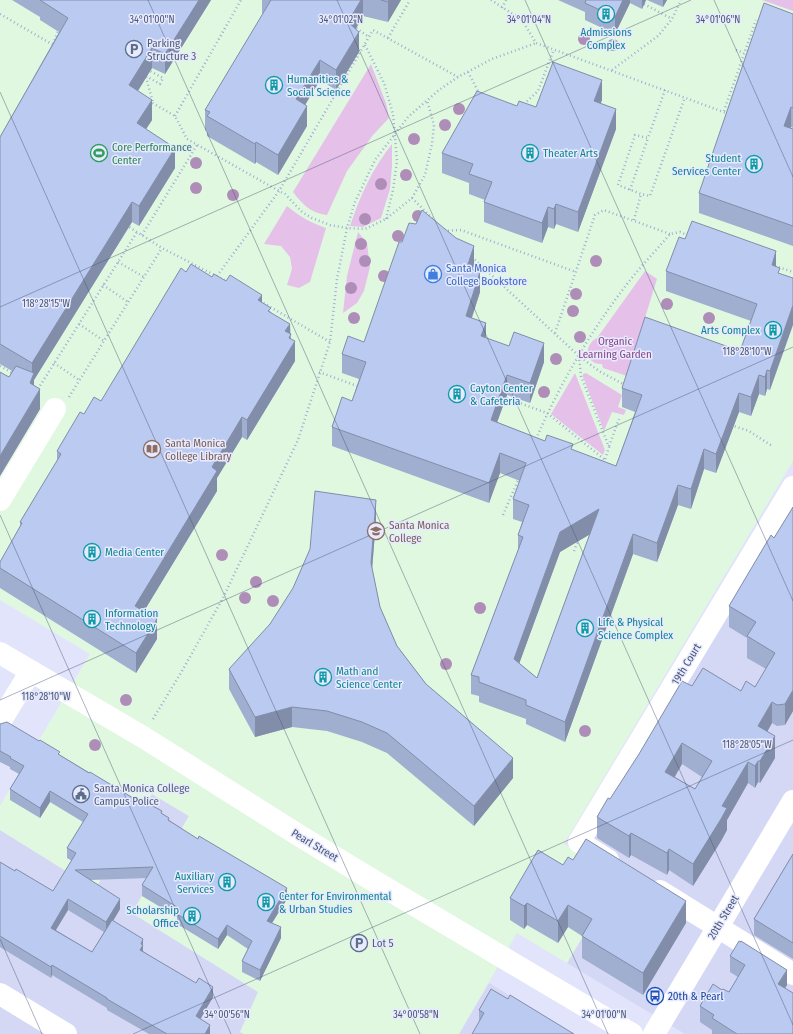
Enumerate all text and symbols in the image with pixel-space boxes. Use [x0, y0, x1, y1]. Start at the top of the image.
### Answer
building icon: Admissions Complex [596, 4, 616, 24]
text: 34°01'00"N [130, 14, 174, 26]
text: 34°01'02"N [319, 14, 363, 26]
text: 34°01'04"N [507, 14, 551, 26]
text: 34°01'06"N [696, 14, 740, 26]
place label: Admissions Complex [580, 26, 632, 52]
place label: Parking Structure 3 [147, 37, 196, 63]
parking icon: Parking Structure 3 [124, 39, 144, 59]
place label: Humanities & Social Science [287, 73, 351, 99]
building icon: Humanities & Social Science [264, 75, 284, 95]
place label: Core Performance Center [112, 141, 192, 167]
sports icon: Core Performance Center [89, 143, 109, 163]
building icon: Theater Arts [520, 143, 540, 163]
place label: Theater Arts [543, 147, 598, 160]
place label: Student Services Center [672, 152, 741, 178]
building icon: Student Services Center [744, 154, 764, 174]
place label: Santa Monica College Bookstore [446, 262, 527, 288]
shop icon: Santa Monica College Bookstore [423, 264, 443, 284]
text: 118°28'15"W [22, 298, 71, 310]
building icon: Arts Complex [763, 320, 783, 340]
place label: Arts Complex [701, 324, 760, 337]
park label: Organic Learning Garden [578, 335, 652, 361]
text: 118°28'10"W [723, 346, 772, 358]
place label: Cayton Center & Cafeteria [470, 382, 533, 408]
building icon: Cayton Center & Cafeteria [447, 384, 467, 404]
place label: Santa Monica College Library [165, 437, 232, 463]
library icon: Santa Monica College Library [142, 439, 162, 459]
place label: Santa Monica College [389, 519, 449, 545]
school or university icon: Santa Monica College [366, 521, 386, 541]
building icon: Media Center [82, 542, 102, 562]
place label: Media Center [105, 546, 164, 559]
place label: Information Technology [105, 607, 158, 633]
building icon: Information Technology [82, 609, 102, 629]
place label: Life & Physical Science Complex [598, 616, 673, 642]
building icon: Life & Physical Science Complex [575, 618, 595, 638]
street label: 19th Court [669, 641, 704, 687]
place label: Math and Science Center [336, 665, 402, 691]
building icon: Math and Science Center [313, 667, 333, 687]
text: 118°28'10"W [22, 691, 71, 703]
text: 118°28'05"W [722, 739, 772, 751]
place label: Santa Monica College Campus Police [94, 782, 190, 808]
public building icon: Santa Monica College Campus Police [71, 784, 91, 804]
street label: Pearl Street [289, 826, 341, 865]
place label: Auxiliary Services [175, 870, 214, 896]
building icon: Auxiliary Services [217, 872, 237, 892]
place label: Center for Environmental & Urban Studies [279, 890, 391, 916]
building icon: Center for Environmental & Urban Studies [256, 892, 276, 912]
street label: 20th Street [705, 892, 742, 942]
place label: Scholarship Office [126, 904, 179, 930]
building icon: Scholarship Office [182, 906, 202, 926]
parking icon: Lot 5 [349, 933, 369, 953]
place label: Lot 5 [372, 937, 394, 950]
bus stop icon: 20th & Pearl [645, 986, 665, 1006]
place label: 20th & Pearl [668, 990, 723, 1003]
text: 34°00'56"N [204, 1009, 250, 1021]
text: 34°00'58"N [393, 1009, 439, 1021]
text: 34°01'00"N [582, 1009, 626, 1021]

